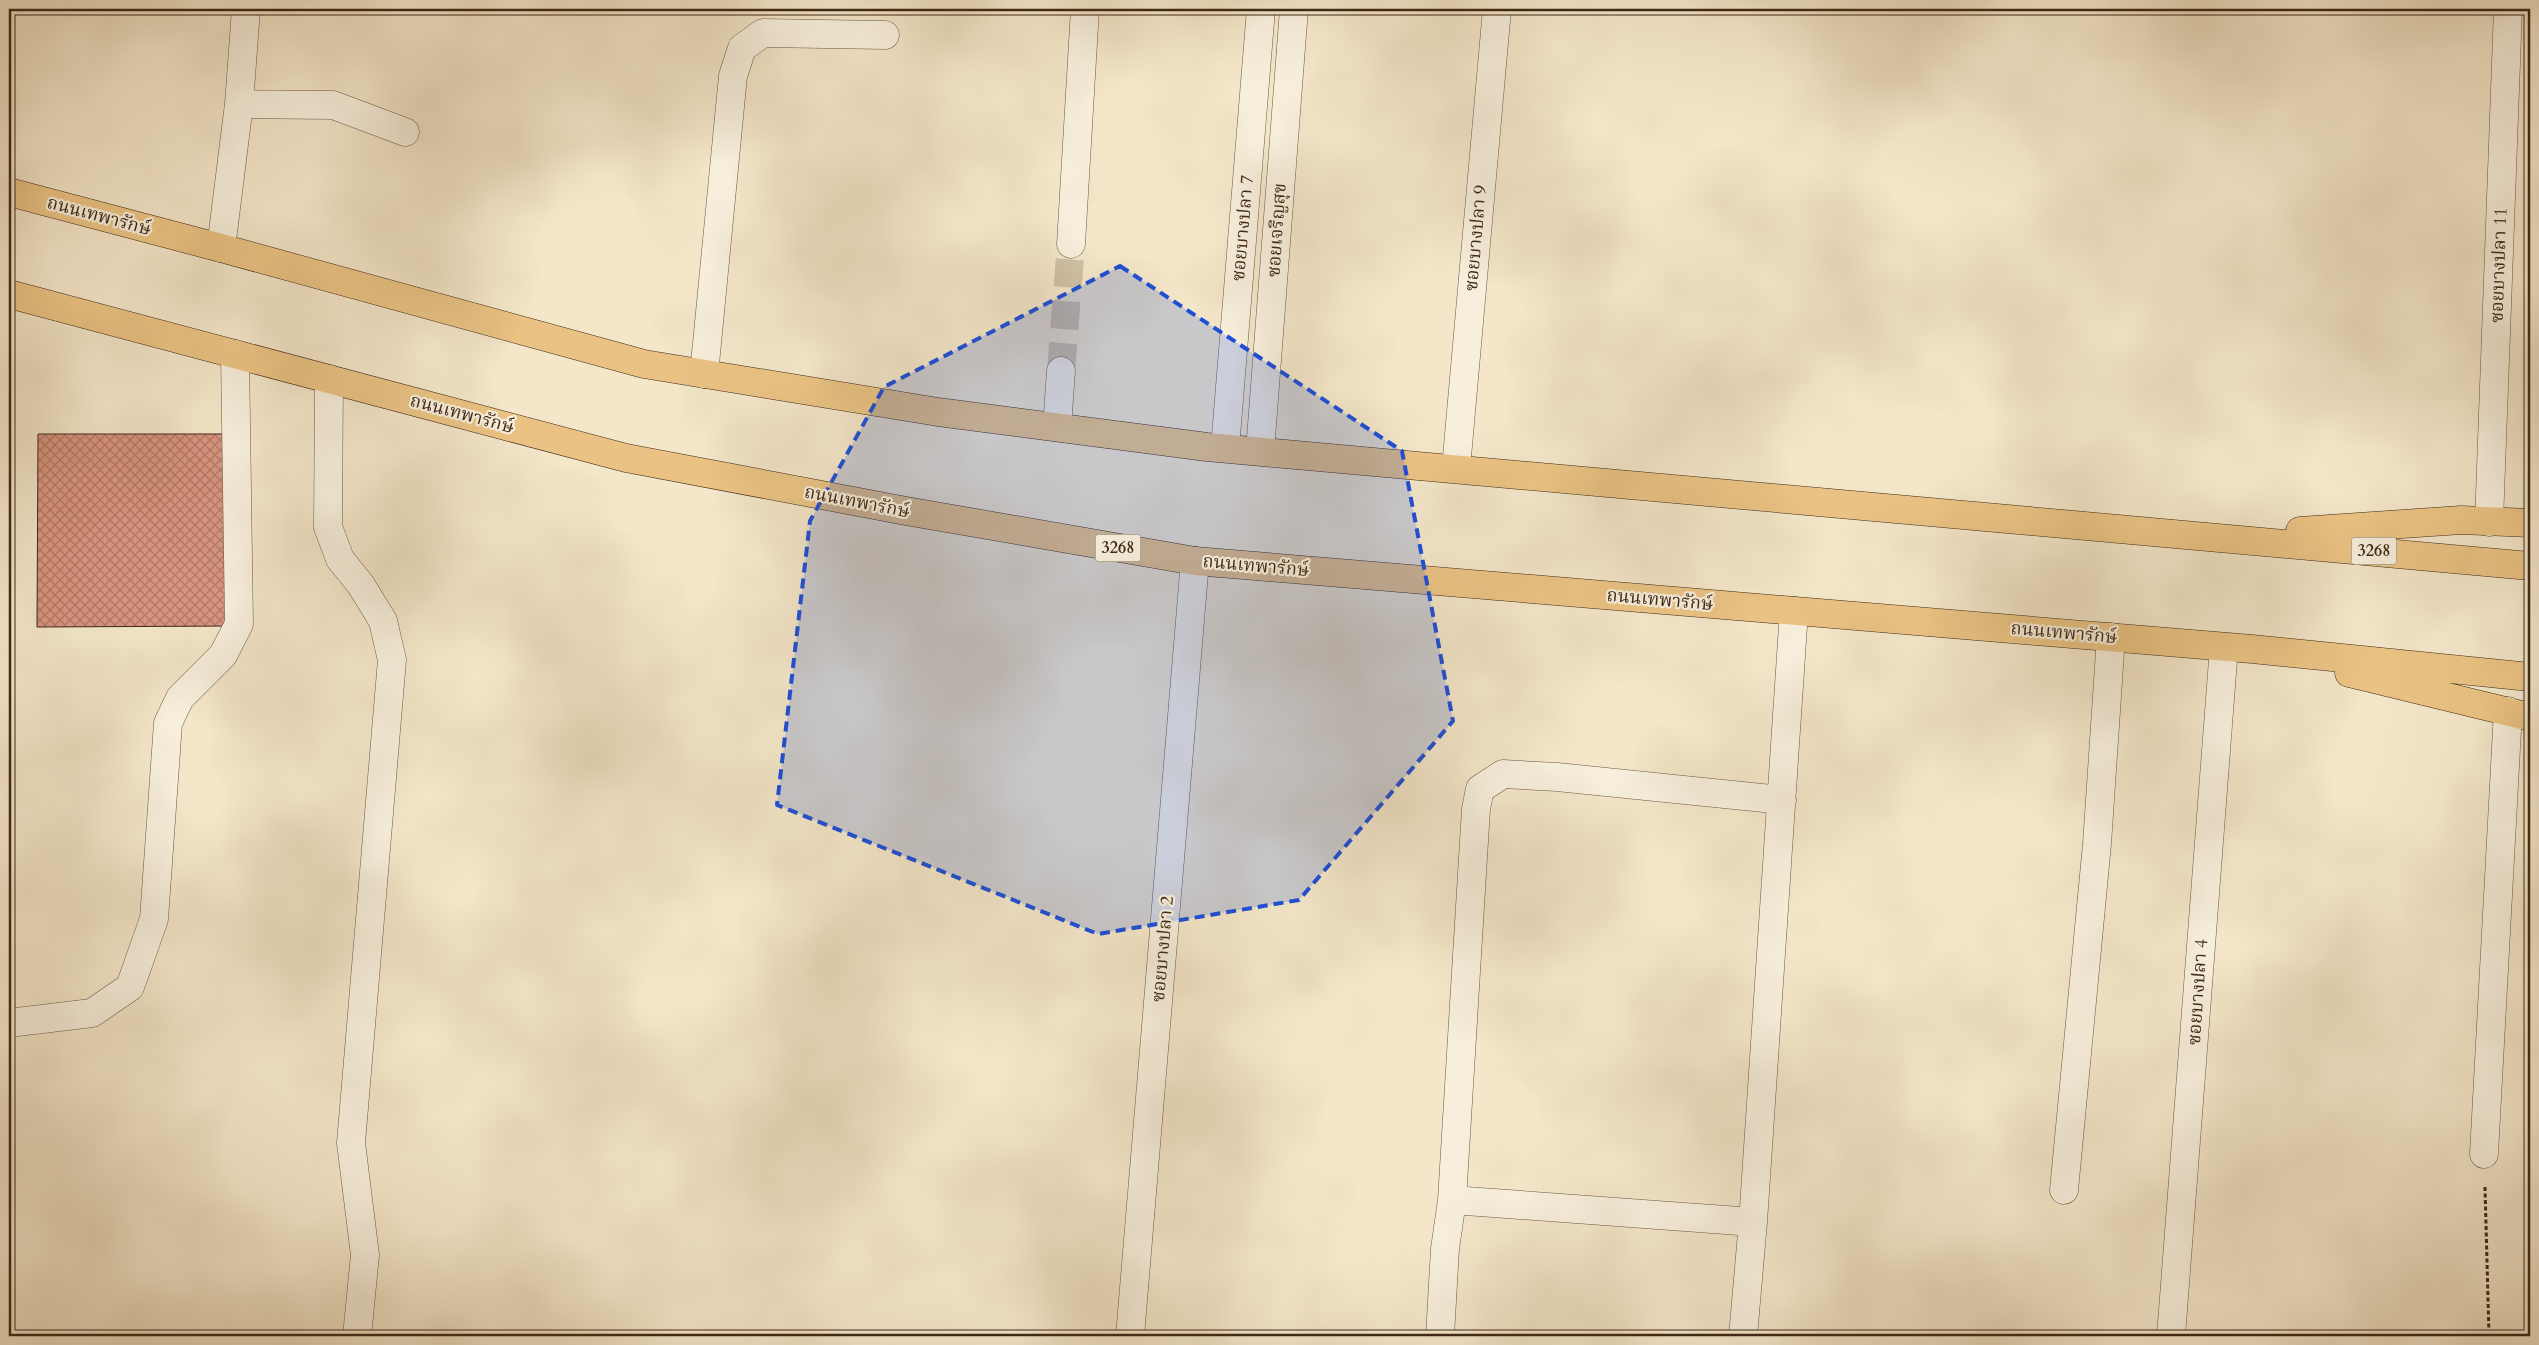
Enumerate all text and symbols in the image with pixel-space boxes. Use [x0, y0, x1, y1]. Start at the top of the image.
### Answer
street label: ซอยบางปลา 7 [1226, 174, 1260, 282]
street label: ซอยเจริญสุข [1261, 182, 1293, 278]
street label: ซอยบางปลา 9 [1459, 184, 1493, 292]
street label: ถนนเทพารักษ์ [44, 190, 154, 242]
street label: ซอยบางปลา 11 [2484, 207, 2514, 323]
street label: ถนนเทพารักษ์ [407, 388, 517, 440]
street label: ถนนเทพารักษ์ [802, 480, 912, 525]
road number: 3268 [1096, 534, 1140, 562]
road number: 3268 [2352, 538, 2396, 564]
street label: ถนนเทพารักษ์ [1202, 549, 1311, 583]
street label: ถนนเทพารักษ์ [1606, 583, 1715, 617]
street label: ถนนเทพารักษ์ [2010, 616, 2119, 650]
street label: ซอยบางปลา 2 [1146, 895, 1180, 1003]
street label: ซอยบางปลา 4 [2182, 938, 2214, 1046]

